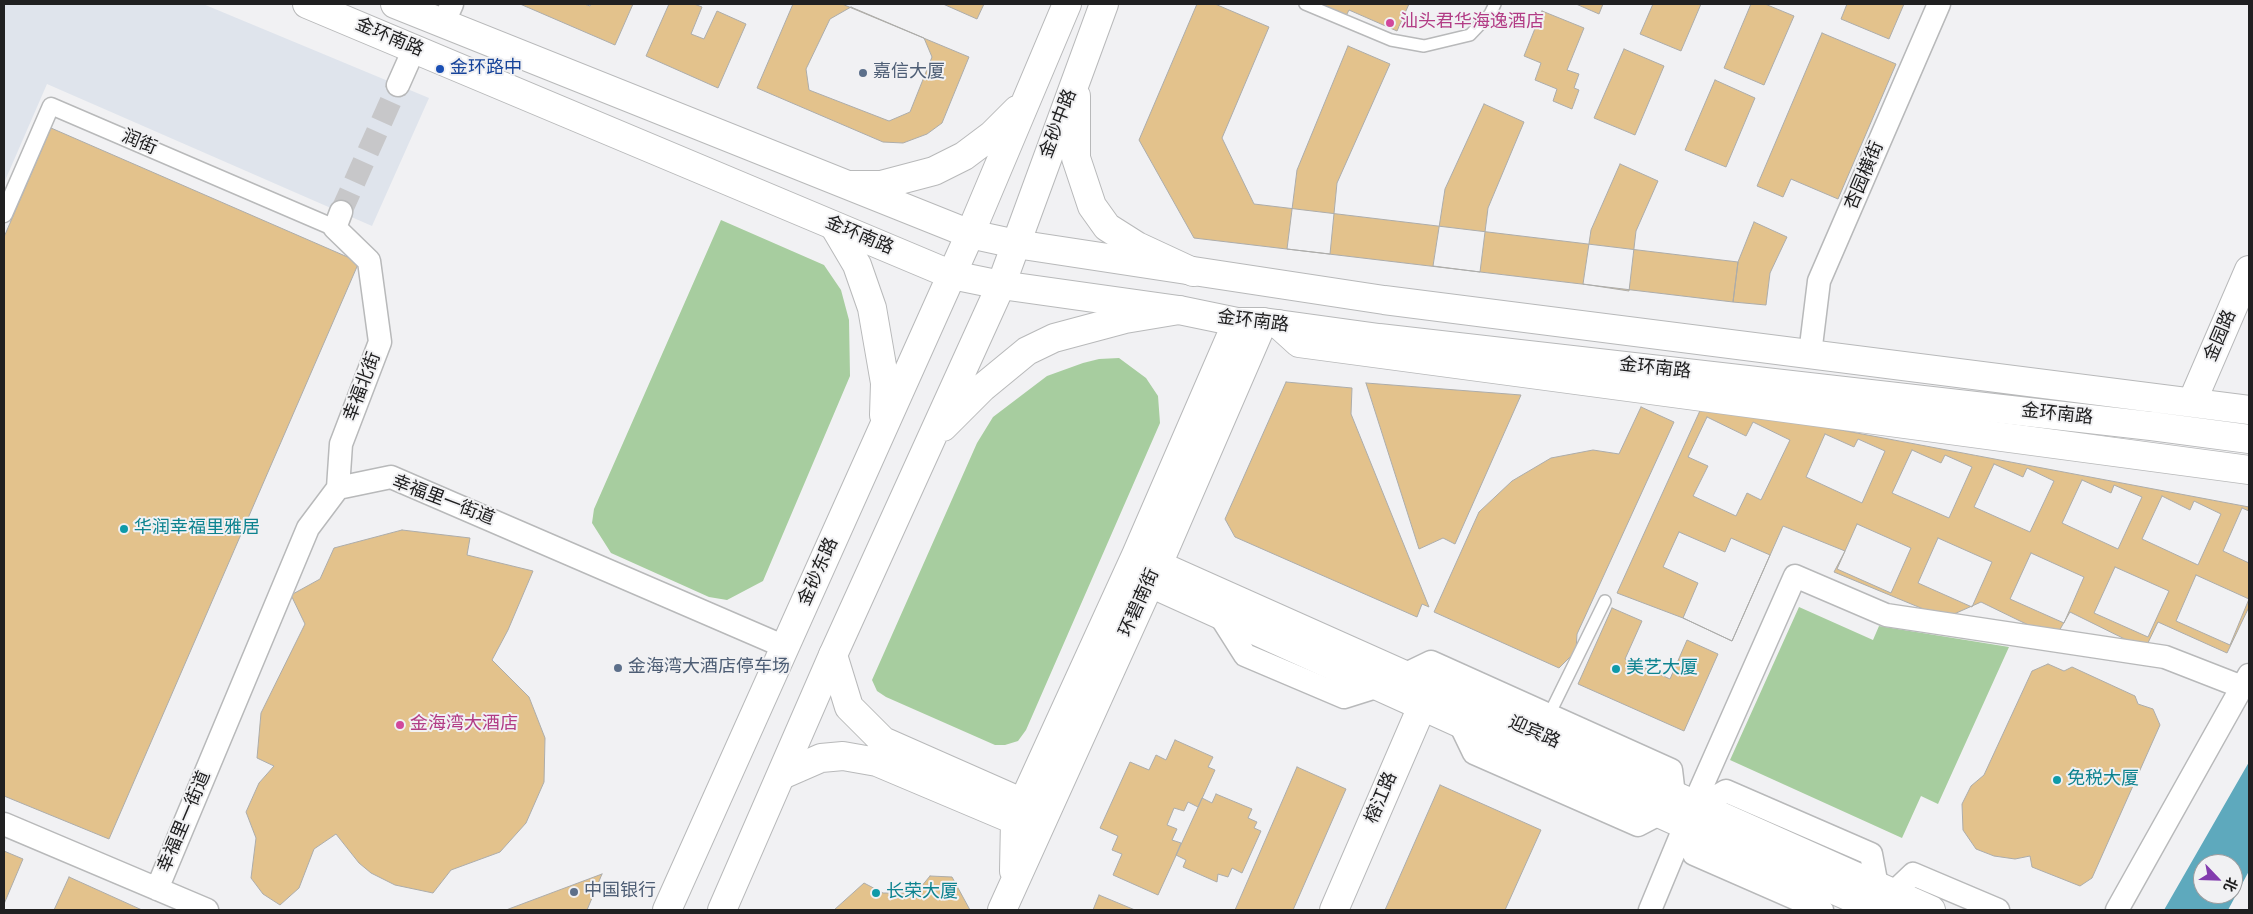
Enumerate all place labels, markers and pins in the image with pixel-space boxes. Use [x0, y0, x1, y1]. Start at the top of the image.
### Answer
place label: 汕头君华海逸酒店 [1400, 12, 1544, 34]
marker: 汕头君华海逸酒店 [1384, 17, 1396, 29]
place label: 金环路中 [450, 58, 522, 80]
place label: 嘉信大厦 [873, 62, 945, 84]
marker: 金环路中 [434, 63, 446, 75]
marker: 嘉信大厦 [857, 67, 869, 79]
place label: 华润幸福里雅居 [134, 518, 260, 540]
marker: 华润幸福里雅居 [118, 523, 130, 535]
place label: 金海湾大酒店停车场 [628, 657, 790, 679]
place label: 美艺大厦 [1626, 658, 1698, 680]
marker: 金海湾大酒店停车场 [612, 662, 624, 674]
marker: 美艺大厦 [1610, 663, 1622, 675]
place label: 金海湾大酒店 [410, 714, 518, 736]
marker: 金海湾大酒店 [394, 719, 406, 731]
place label: 免税大厦 [2067, 769, 2139, 791]
marker: 免税大厦 [2051, 774, 2063, 786]
place label: 中国银行 [584, 881, 656, 903]
place label: 长荣大厦 [886, 882, 958, 904]
marker: 中国银行 [568, 886, 580, 898]
marker: 长荣大厦 [870, 887, 882, 899]

